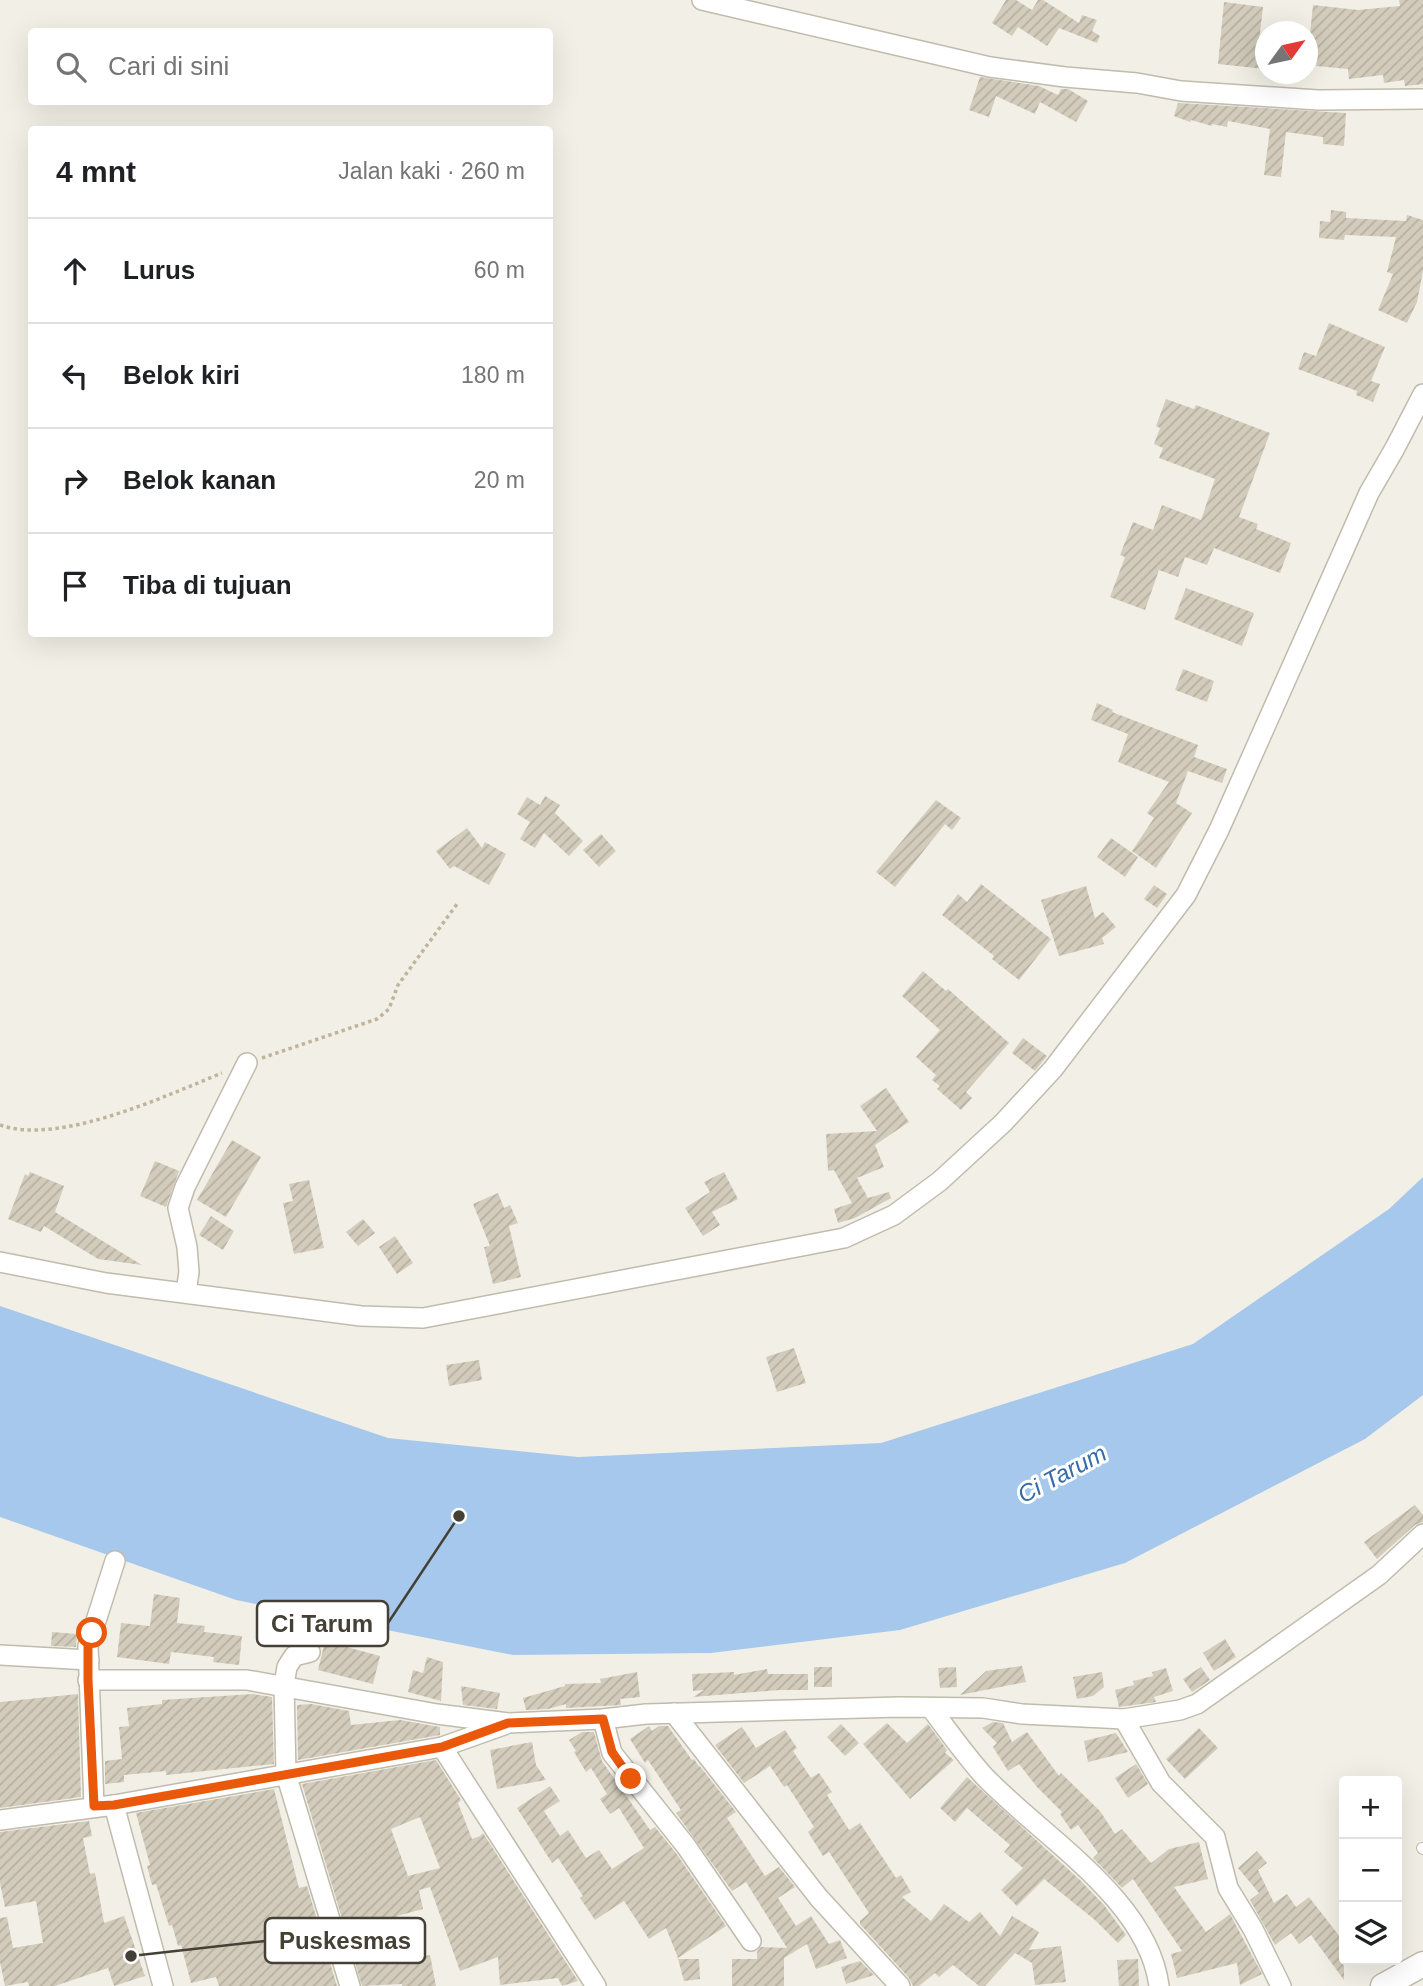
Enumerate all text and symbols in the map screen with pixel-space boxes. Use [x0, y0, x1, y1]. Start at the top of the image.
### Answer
north arrow [1255, 21, 1318, 84]
search box [28, 28, 553, 105]
icon: search [52, 48, 90, 86]
text: Cari di sini [108, 51, 229, 81]
text: 4 mnt [56, 155, 136, 188]
text: Jalan kaki · 260 m [338, 158, 525, 184]
icon: ahead [56, 252, 94, 290]
text: Lurus [123, 255, 195, 285]
text: 60 m [474, 257, 525, 283]
icon: left [56, 357, 94, 395]
text: Belok kiri [123, 360, 240, 390]
text: 180 m [461, 362, 525, 388]
icon: right [56, 462, 94, 500]
text: Belok kanan [123, 465, 276, 495]
text: 20 m [474, 467, 525, 493]
icon: arrive [56, 567, 94, 605]
text: Tiba di tujuan [123, 570, 292, 600]
water label: Ci Tarum [1013, 1439, 1111, 1508]
callout: Ci Tarum [257, 1601, 388, 1646]
text: Ci Tarum [271, 1610, 373, 1637]
route start [76, 1617, 107, 1648]
route end [615, 1763, 646, 1794]
map controls [1339, 1776, 1402, 1965]
button: + [1339, 1776, 1402, 1839]
button: − [1339, 1839, 1402, 1902]
button: layers [1339, 1902, 1402, 1965]
callout: Puskesmas [265, 1918, 425, 1963]
text: Puskesmas [279, 1927, 411, 1954]

